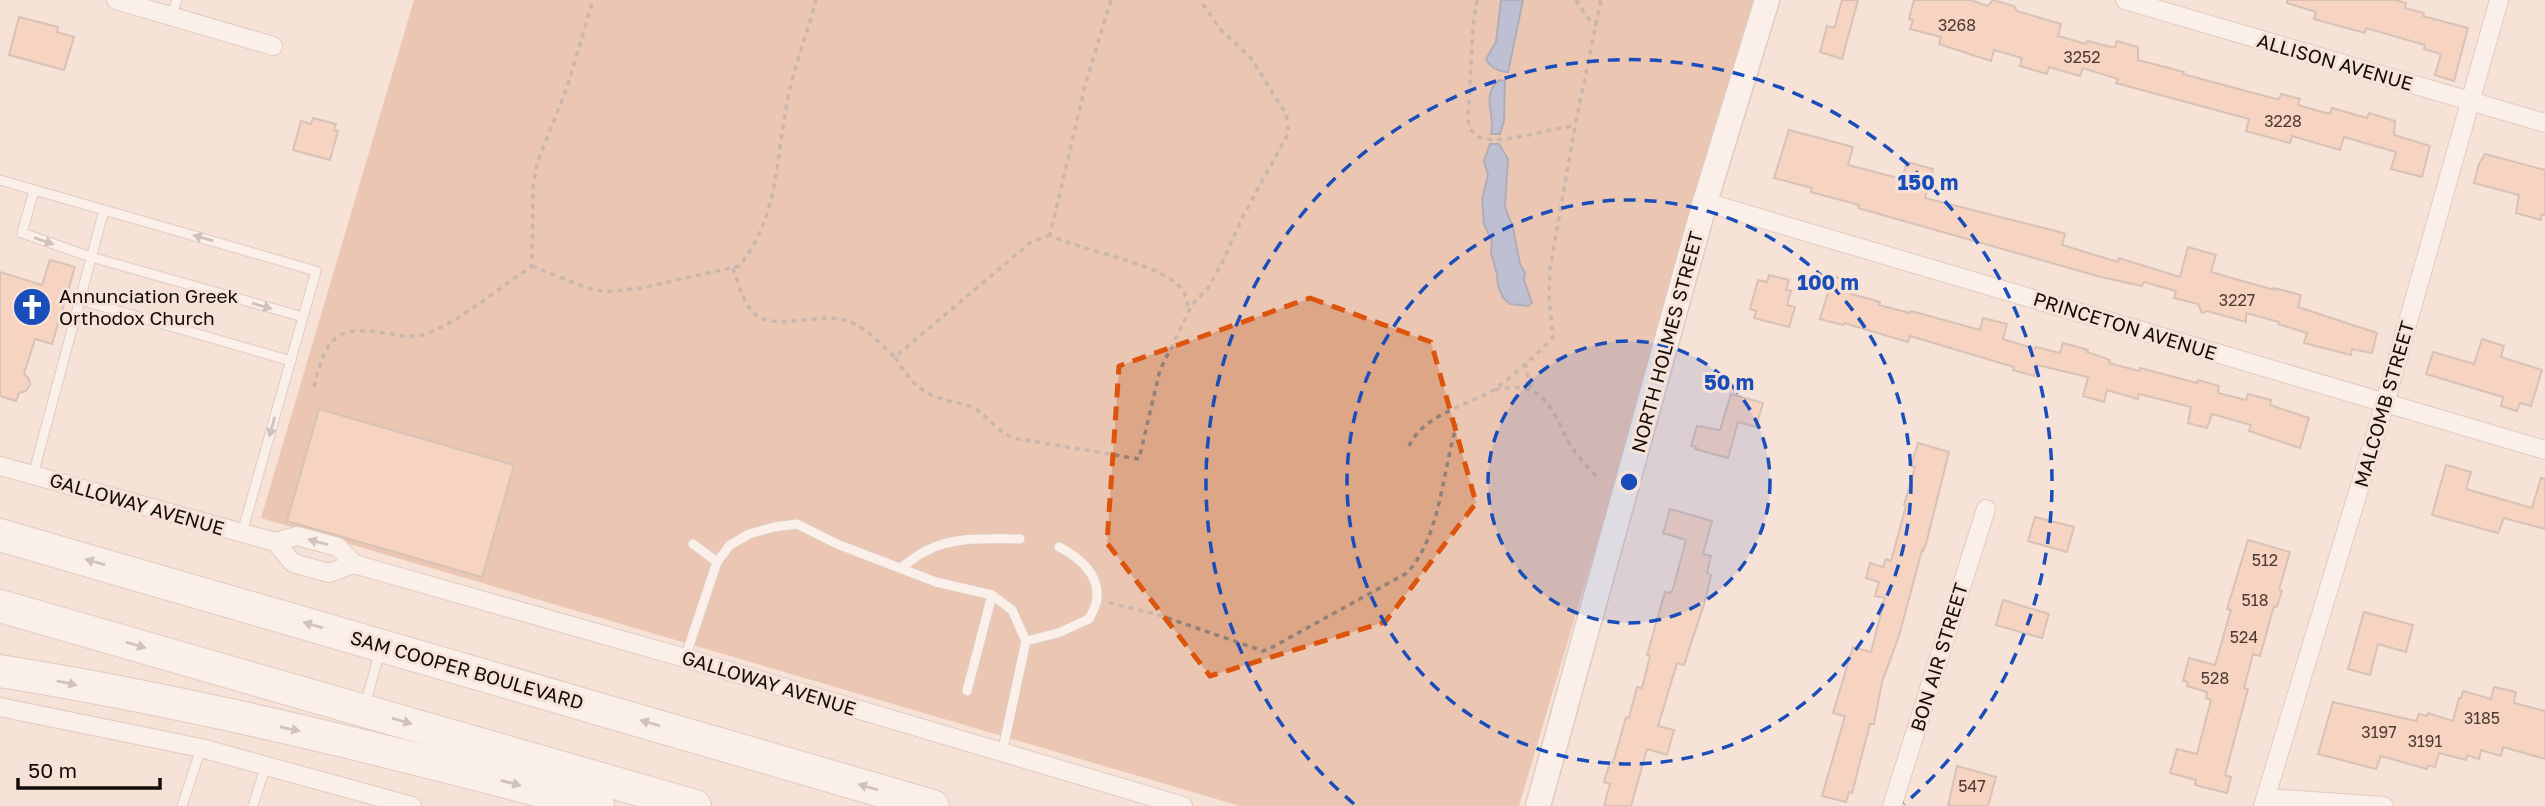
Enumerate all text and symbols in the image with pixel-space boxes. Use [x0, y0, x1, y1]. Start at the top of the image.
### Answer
house number: 3268 [1938, 15, 1976, 35]
street label: ALLISON AVENUE [2255, 28, 2416, 95]
house number: 3252 [2063, 47, 2101, 67]
house number: 3228 [2264, 111, 2302, 131]
text: 150 m [1898, 169, 1958, 195]
street label: NORTH HOLMES STREET [1626, 228, 1707, 455]
one-way arrow [192, 233, 213, 243]
one-way arrow [34, 236, 55, 247]
text: 100 m [1797, 269, 1859, 295]
place label: Annunciation Greek Orthodox Church [59, 284, 238, 329]
church icon: Annunciation Greek Orthodox Church [11, 286, 53, 328]
street label: PRINCETON AVENUE [2031, 287, 2220, 364]
house number: 3227 [2219, 290, 2255, 310]
one-way arrow [252, 301, 273, 311]
street label: MALCOMB STREET [2349, 318, 2418, 490]
text: 50 m [1704, 369, 1754, 395]
one-way arrow [267, 416, 277, 437]
street label: GALLOWAY AVENUE [47, 468, 227, 539]
centre of rings [1617, 470, 1641, 494]
one-way arrow [307, 536, 329, 547]
house number: 512 [2252, 550, 2278, 570]
one-way arrow [84, 557, 105, 567]
street label: BON AIR STREET [1905, 580, 1972, 734]
house number: 518 [2242, 590, 2268, 610]
one-way arrow [303, 620, 324, 630]
street label: SAM COOPER BOULEVARD [348, 625, 586, 714]
house number: 524 [2230, 627, 2258, 647]
one-way arrow [125, 640, 147, 651]
street label: GALLOWAY AVENUE [679, 645, 859, 720]
house number: 528 [2201, 668, 2229, 688]
one-way arrow [56, 677, 78, 688]
house number: 3185 [2464, 708, 2500, 728]
one-way arrow [391, 716, 413, 727]
one-way arrow [638, 717, 660, 728]
house number: 3197 [2361, 722, 2397, 742]
one-way arrow [279, 723, 301, 734]
house number: 3191 [2408, 731, 2443, 751]
scale bar [18, 746, 159, 790]
text: 50 m [28, 757, 77, 783]
house number: 547 [1958, 776, 1986, 796]
one-way arrow [500, 778, 522, 789]
one-way arrow [857, 781, 878, 791]

